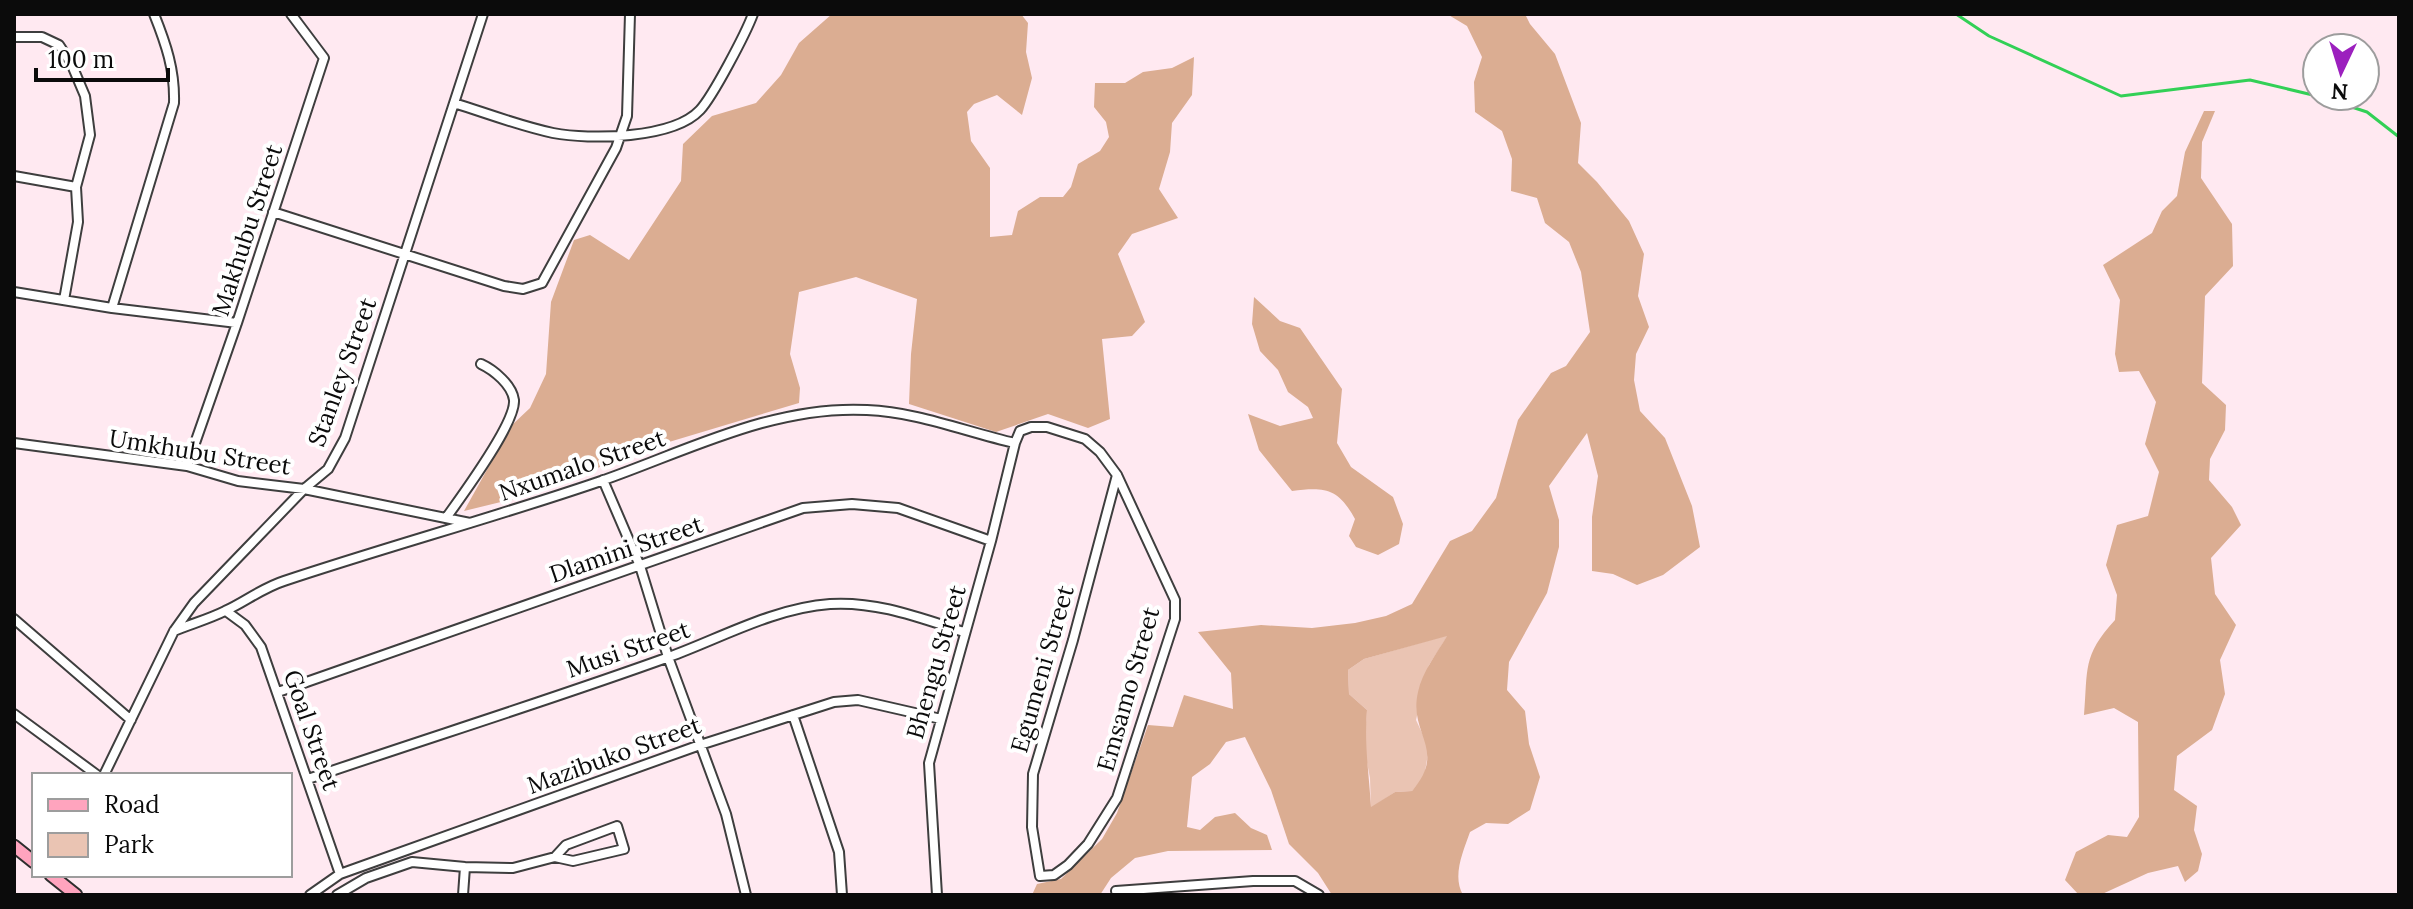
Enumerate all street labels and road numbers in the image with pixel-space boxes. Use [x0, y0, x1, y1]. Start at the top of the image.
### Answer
street label: Makhubu Street [205, 140, 290, 320]
street label: Stanley Street [301, 293, 384, 451]
street label: Umkhubu Street [107, 422, 294, 482]
street label: Nxumalo Street [495, 422, 670, 508]
street label: Dlamini Street [545, 508, 708, 590]
street label: Bhengu Street [899, 581, 973, 743]
street label: Egumeni Street [1003, 581, 1081, 756]
street label: Emsamo Street [1090, 602, 1166, 775]
street label: Musi Street [562, 613, 694, 685]
street label: Goal Street [277, 666, 347, 795]
street label: Mazibuko Street [523, 709, 706, 801]

